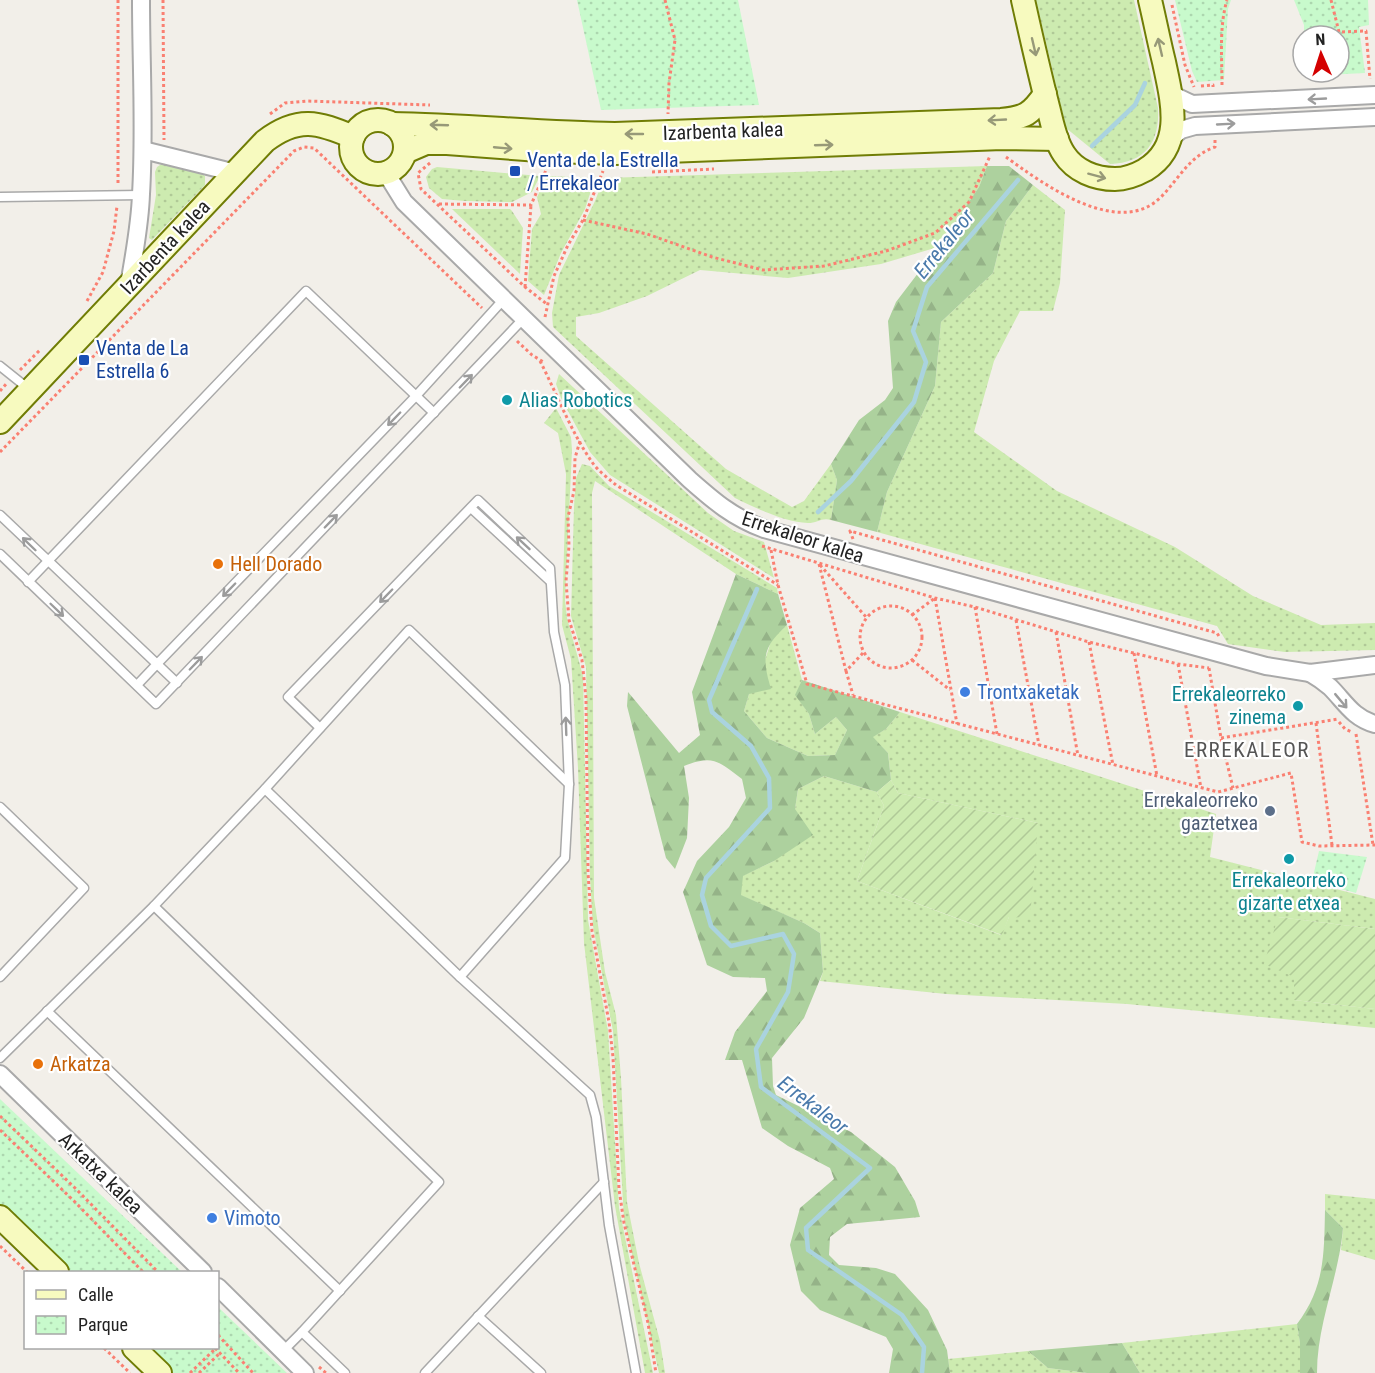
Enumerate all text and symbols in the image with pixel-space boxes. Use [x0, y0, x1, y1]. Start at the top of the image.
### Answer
north arrow [1291, 24, 1351, 84]
text: N [1315, 30, 1326, 49]
one-way arrow [1029, 37, 1041, 56]
one-way arrow [1154, 38, 1166, 57]
one-way arrow [1307, 93, 1327, 104]
one-way arrow [987, 115, 1007, 126]
street label: Izarbenta kalea [662, 117, 784, 145]
one-way arrow [430, 119, 450, 130]
one-way arrow [1216, 119, 1236, 130]
one-way arrow [625, 128, 645, 140]
one-way arrow [814, 140, 834, 151]
one-way arrow [493, 142, 513, 153]
place label: Venta de la Estrella / Errekaleor [527, 148, 679, 195]
marker: Venta de la Estrella / Errekaleor [508, 164, 522, 178]
one-way arrow [1087, 171, 1106, 182]
street label: Izarbenta kalea [115, 195, 215, 299]
water label: Errekaleor [909, 204, 979, 283]
place label: Venta de La Estrella 6 [96, 336, 189, 383]
marker: Venta de La Estrella 6 [77, 353, 91, 367]
one-way arrow [458, 373, 473, 388]
place label: Alias Robotics [519, 388, 632, 412]
marker: Alias Robotics [500, 393, 514, 407]
one-way arrow [386, 412, 401, 427]
street label: Errekaleor kalea [739, 506, 867, 568]
one-way arrow [324, 514, 338, 529]
one-way arrow [22, 536, 37, 551]
one-way arrow [516, 536, 531, 551]
place label: Hell Dorado [230, 552, 322, 576]
marker: Hell Dorado [211, 557, 225, 571]
one-way arrow [221, 582, 236, 597]
one-way arrow [378, 588, 393, 603]
one-way arrow [50, 602, 65, 617]
one-way arrow [189, 655, 203, 670]
place label: Trontxaketak [977, 680, 1079, 704]
place label: Errekaleorreko zinema [1172, 682, 1286, 729]
marker: Trontxaketak [958, 685, 972, 699]
one-way arrow [1334, 692, 1347, 708]
marker: Errekaleorreko zinema [1291, 699, 1305, 713]
one-way arrow [561, 716, 572, 736]
district label: ERREKALEOR [1184, 738, 1310, 762]
place label: Errekaleorreko gaztetxea [1144, 788, 1258, 835]
marker: Errekaleorreko gaztetxea [1263, 804, 1277, 818]
marker: Errekaleorreko gizarte etxea [1282, 852, 1296, 866]
place label: Errekaleorreko gizarte etxea [1232, 868, 1346, 915]
place label: Arkatza [50, 1052, 111, 1076]
marker: Arkatza [31, 1057, 45, 1071]
water label: Errekaleor [773, 1071, 853, 1140]
street label: Arkatxa kalea [54, 1127, 148, 1219]
place label: Vimoto [224, 1206, 281, 1230]
marker: Vimoto [205, 1211, 219, 1225]
legend [24, 1271, 219, 1349]
text: Calle [78, 1284, 114, 1305]
text: Parque [78, 1314, 128, 1335]

